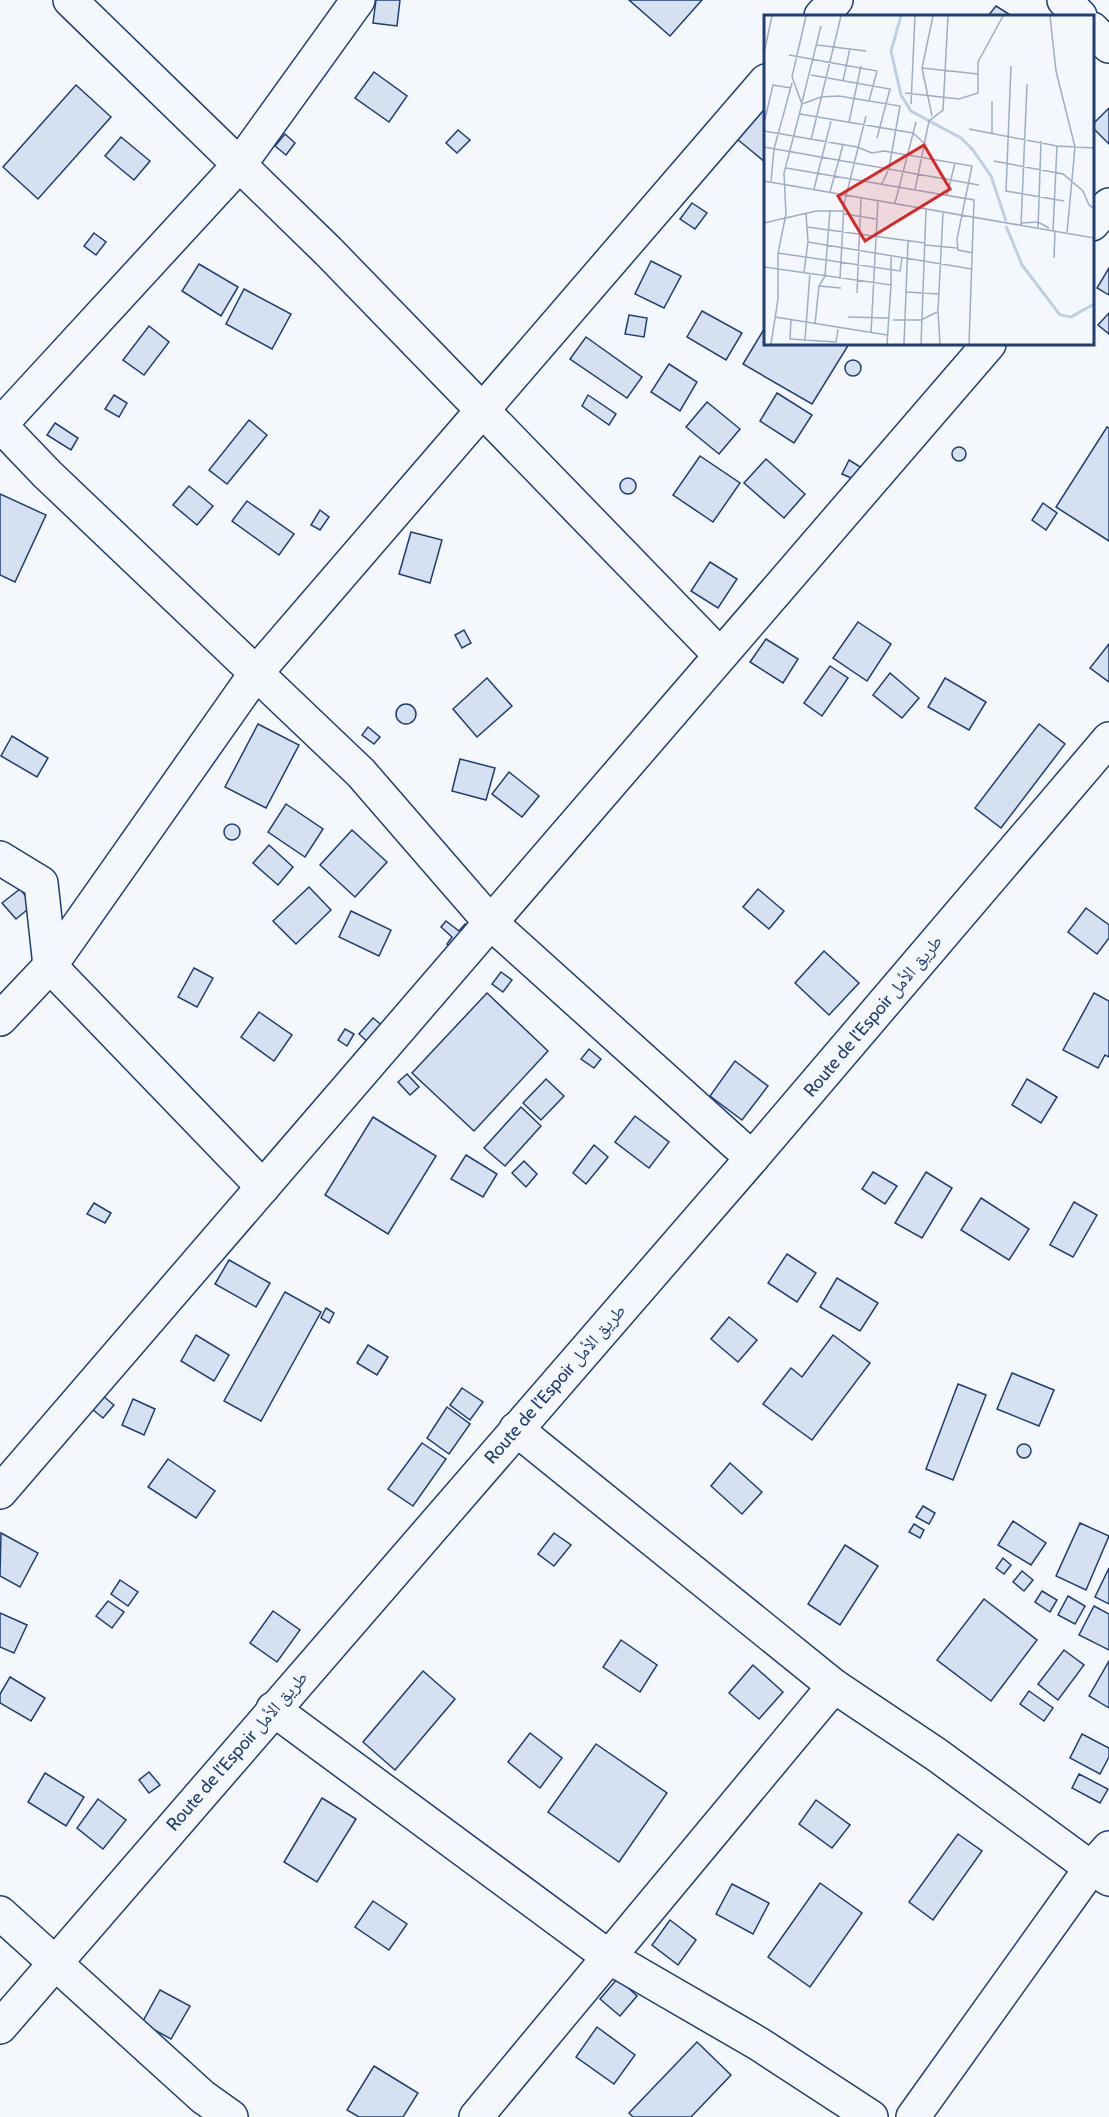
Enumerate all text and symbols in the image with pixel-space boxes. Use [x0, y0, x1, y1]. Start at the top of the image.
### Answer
inset map [764, 15, 1094, 345]
street label: Route de l’Espoir طريق الأمل [799, 931, 947, 1101]
street label: Route de l’Espoir طريق الأمل [480, 1300, 630, 1468]
street label: Route de l’Espoir طريق الأمل [162, 1667, 312, 1835]

